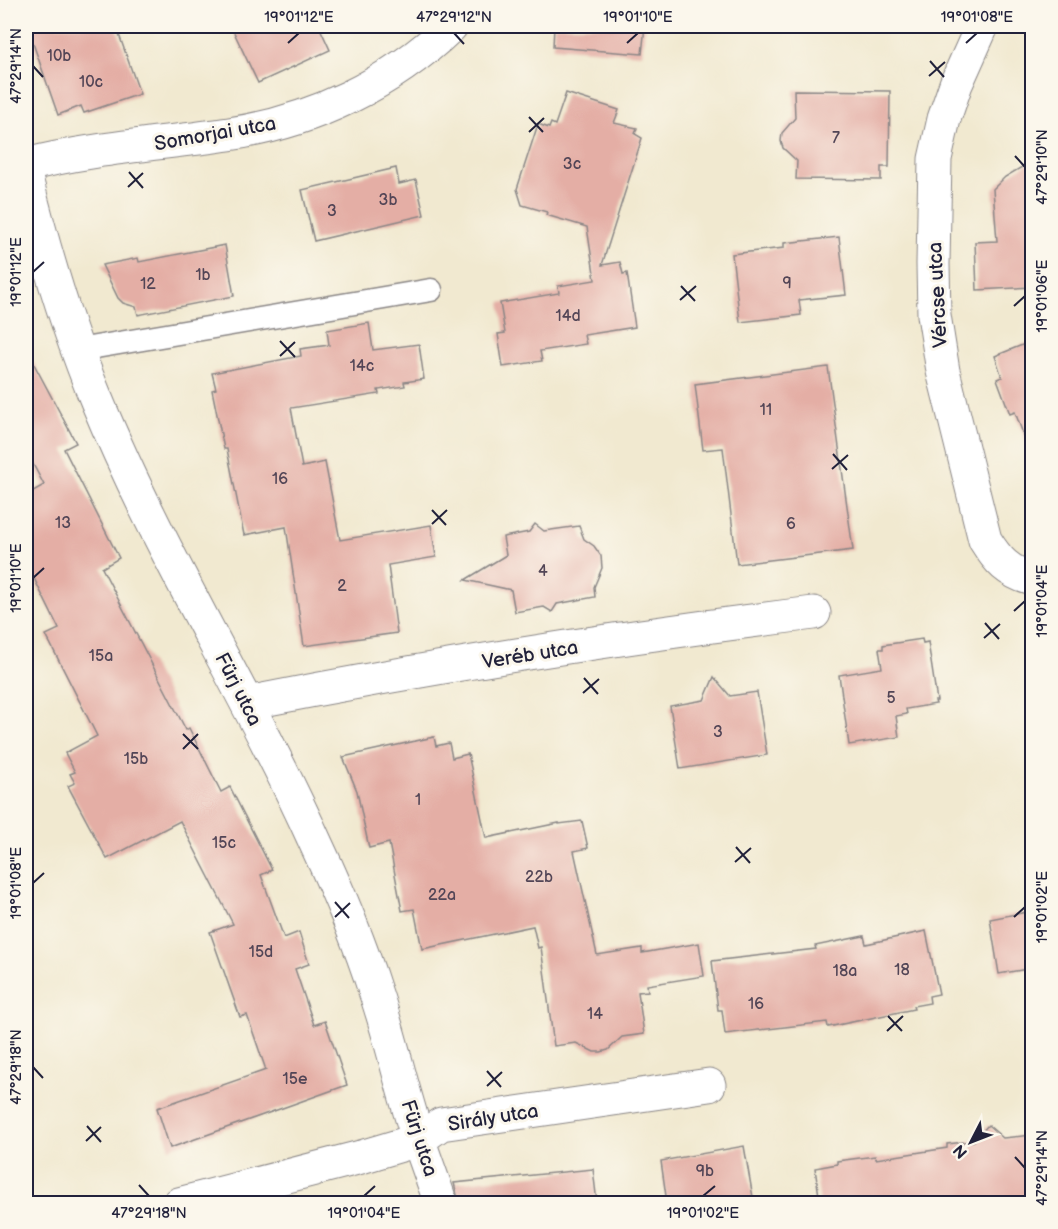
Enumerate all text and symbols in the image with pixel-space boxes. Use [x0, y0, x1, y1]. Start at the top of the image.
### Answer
text: 19°01'12"E [264, 8, 334, 27]
text: 47°29'12"N [416, 8, 492, 27]
text: 19°01'10"E [603, 8, 673, 27]
text: 19°01'08"E [941, 8, 1013, 27]
text: 47°29'14"N [7, 28, 26, 104]
house number: 10b [47, 47, 71, 66]
house number: 10c [79, 73, 103, 92]
street label: Somorjai utca [152, 111, 278, 157]
house number: 7 [832, 129, 840, 148]
text: 47°29'10"N [1033, 129, 1052, 205]
house number: 3c [563, 155, 581, 174]
house number: 3b [379, 191, 397, 210]
house number: 3 [327, 202, 337, 221]
text: 19°01'12"E [7, 237, 26, 307]
street label: Vércse utca [923, 241, 953, 349]
text: 19°01'06"E [1033, 259, 1052, 332]
house number: 1b [195, 266, 211, 285]
house number: 9 [782, 274, 792, 293]
house number: 12 [140, 275, 156, 294]
house number: 14d [555, 307, 581, 326]
house number: 14c [350, 357, 374, 376]
house number: 11 [760, 401, 772, 420]
house number: 16 [272, 470, 288, 489]
house number: 13 [55, 514, 71, 533]
house number: 6 [786, 515, 796, 534]
text: 19°01'10"E [7, 543, 26, 613]
house number: 4 [538, 562, 548, 581]
text: 19°01'04"E [1033, 564, 1052, 637]
house number: 2 [337, 577, 347, 596]
street label: Veréb utca [480, 636, 580, 674]
house number: 15a [89, 647, 113, 666]
street label: Fürj utca [209, 649, 267, 730]
house number: 5 [886, 689, 896, 708]
house number: 3 [713, 723, 723, 742]
house number: 15b [124, 750, 148, 769]
house number: 1 [415, 791, 421, 810]
house number: 15c [212, 834, 236, 853]
text: 19°01'08"E [7, 847, 26, 919]
house number: 22b [525, 868, 553, 887]
text: 19°01'02"E [1033, 871, 1052, 943]
house number: 22a [428, 886, 456, 905]
house number: 15d [249, 943, 273, 962]
house number: 18 [894, 961, 910, 980]
house number: 18a [833, 962, 857, 981]
house number: 16 [748, 995, 764, 1014]
house number: 14 [587, 1005, 603, 1024]
text: 47°29'18"N [7, 1029, 26, 1105]
house number: 15e [283, 1070, 308, 1089]
street label: Fürj utca [395, 1097, 443, 1180]
street label: Sirály utca [446, 1099, 540, 1137]
north arrow [941, 1112, 1001, 1172]
text: 47°29'14"N [1033, 1130, 1052, 1206]
text: N [950, 1140, 972, 1162]
house number: 9b [696, 1162, 714, 1181]
text: 47°29'18"N [111, 1204, 187, 1223]
text: 19°01'04"E [328, 1204, 401, 1223]
text: 19°01'02"E [667, 1204, 739, 1223]

